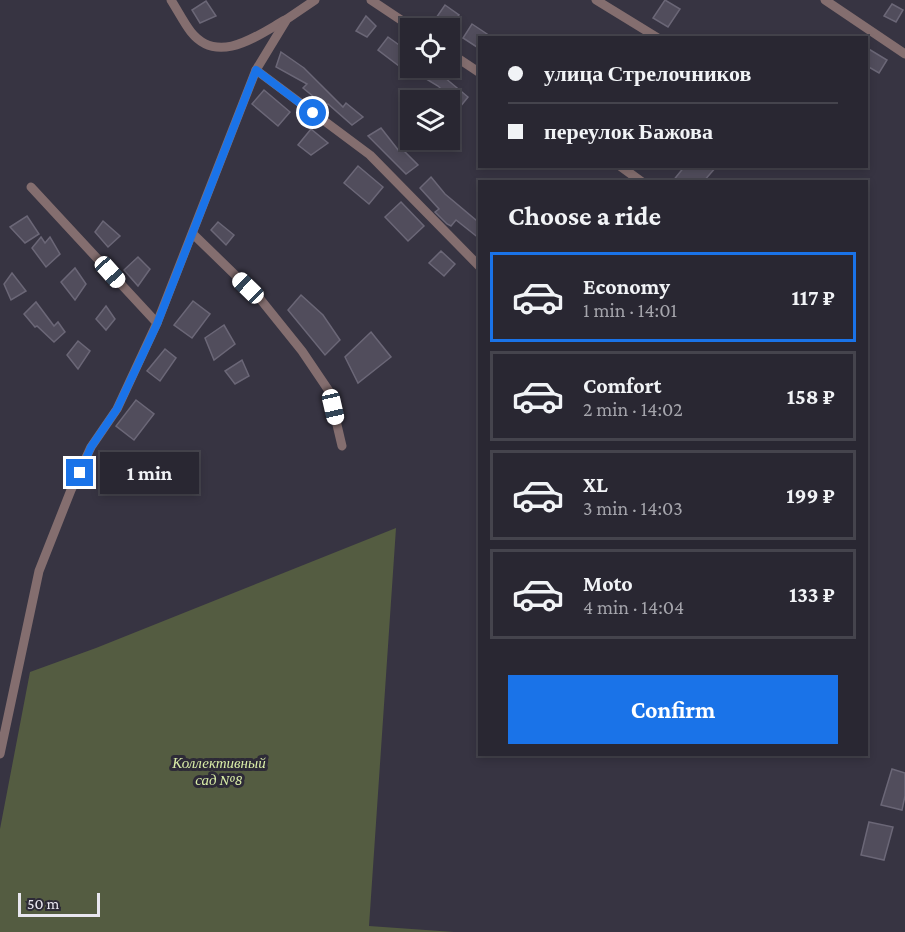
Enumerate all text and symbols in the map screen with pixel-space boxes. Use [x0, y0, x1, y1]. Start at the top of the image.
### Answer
map controls [400, 18, 460, 150]
button: locate [400, 18, 460, 78]
text: улица Стрелочников [544, 61, 751, 86]
button: layers [400, 90, 460, 150]
route start [299, 99, 326, 126]
text: переулок Бажова [544, 119, 713, 144]
text: Choose a ride [508, 201, 661, 231]
car [91, 253, 129, 291]
car [229, 269, 267, 307]
icon: car [511, 270, 565, 324]
text: Economy [583, 274, 670, 299]
text: 117 ₽ [791, 285, 835, 310]
text: 1 min · 14:01 [583, 299, 677, 321]
icon: car [511, 369, 565, 423]
text: Comfort [583, 373, 661, 398]
text: 158 ₽ [787, 384, 835, 409]
car [320, 387, 346, 427]
text: 2 min · 14:02 [583, 398, 683, 420]
callout: 1 min [101, 452, 200, 494]
route end [66, 459, 93, 486]
text: 1 min [127, 462, 172, 484]
icon: car [511, 468, 565, 522]
text: XL [583, 472, 608, 497]
text: 199 ₽ [786, 483, 835, 508]
text: 3 min · 14:03 [583, 497, 683, 519]
icon: car [511, 567, 565, 621]
text: Moto [583, 571, 633, 596]
text: 133 ₽ [789, 582, 835, 607]
text: 4 min · 14:04 [583, 596, 684, 618]
button: Confirm [508, 675, 838, 744]
park label: Коллективный сад №8 [171, 755, 266, 788]
scale bar [18, 890, 100, 918]
text: 50 m [27, 895, 59, 912]

